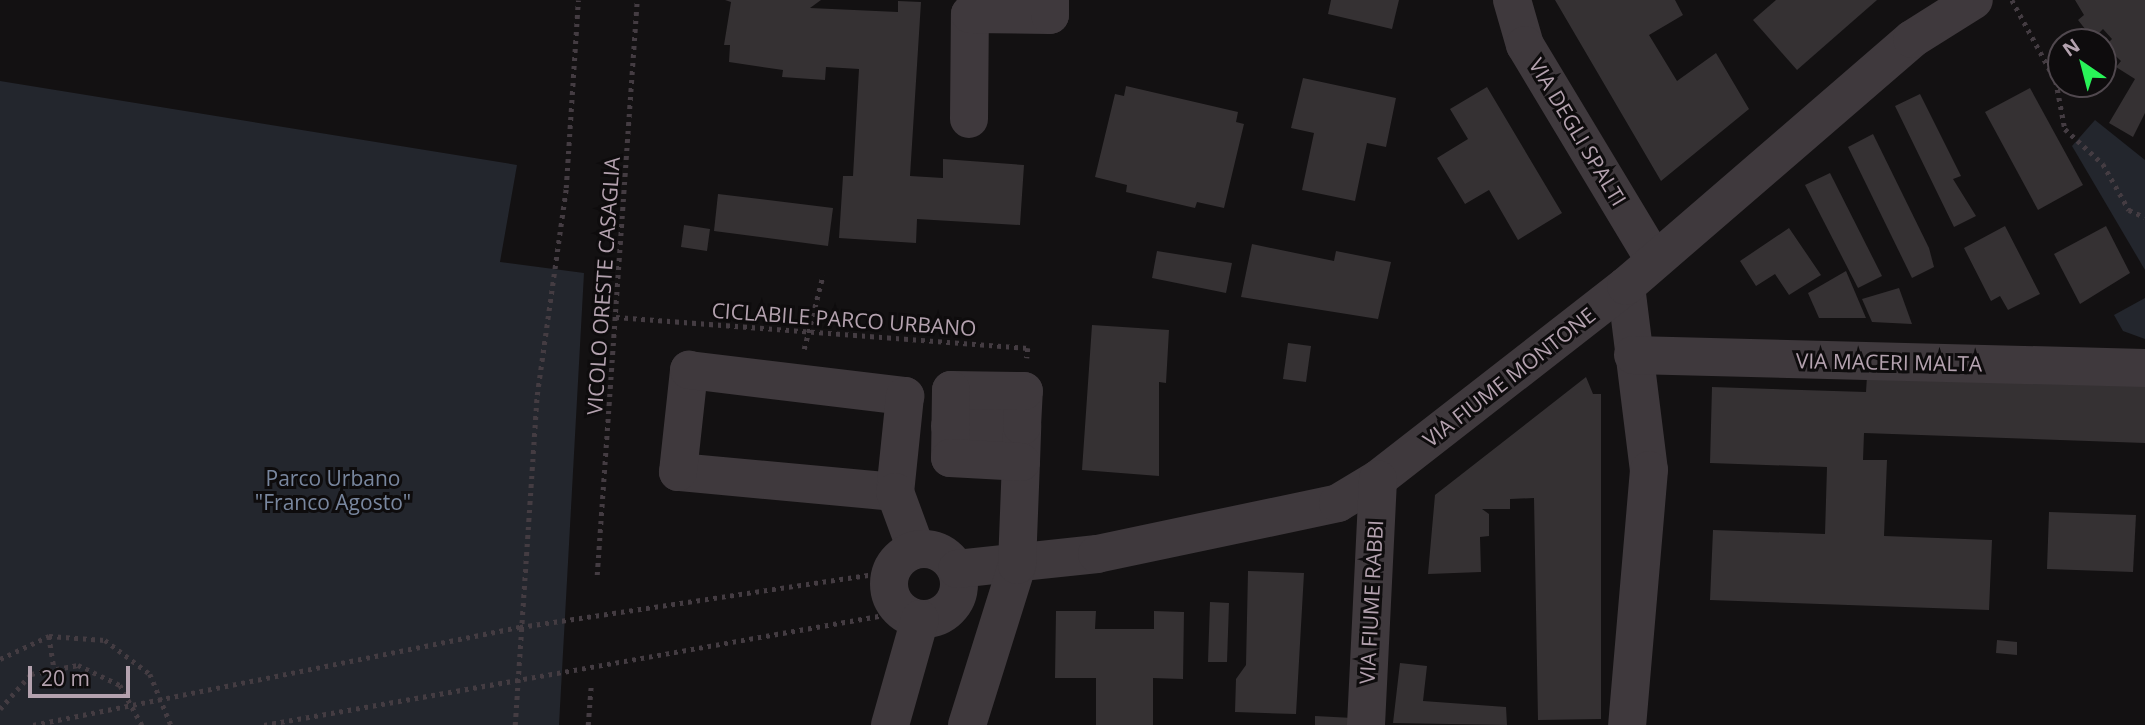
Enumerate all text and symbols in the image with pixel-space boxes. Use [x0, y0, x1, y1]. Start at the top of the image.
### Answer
north arrow [2047, 28, 2117, 98]
text: N [2057, 32, 2085, 63]
street label: VIA DEGLI SPALTI [1524, 54, 1632, 210]
street label: VICOLO ORESTE CASAGLIA [581, 156, 625, 416]
street label: CICLABILE PARCO URBANO [711, 297, 977, 341]
street label: VIA FIUME MONTONE [1418, 302, 1600, 452]
street label: VIA MACERI MALTA [1796, 348, 1982, 376]
park label: Parco Urbano "Franco Agosto" [255, 465, 411, 515]
street label: VIA FIUME RABBI [1354, 519, 1388, 685]
scale bar [32, 652, 133, 696]
text: 20 m [41, 664, 90, 692]

